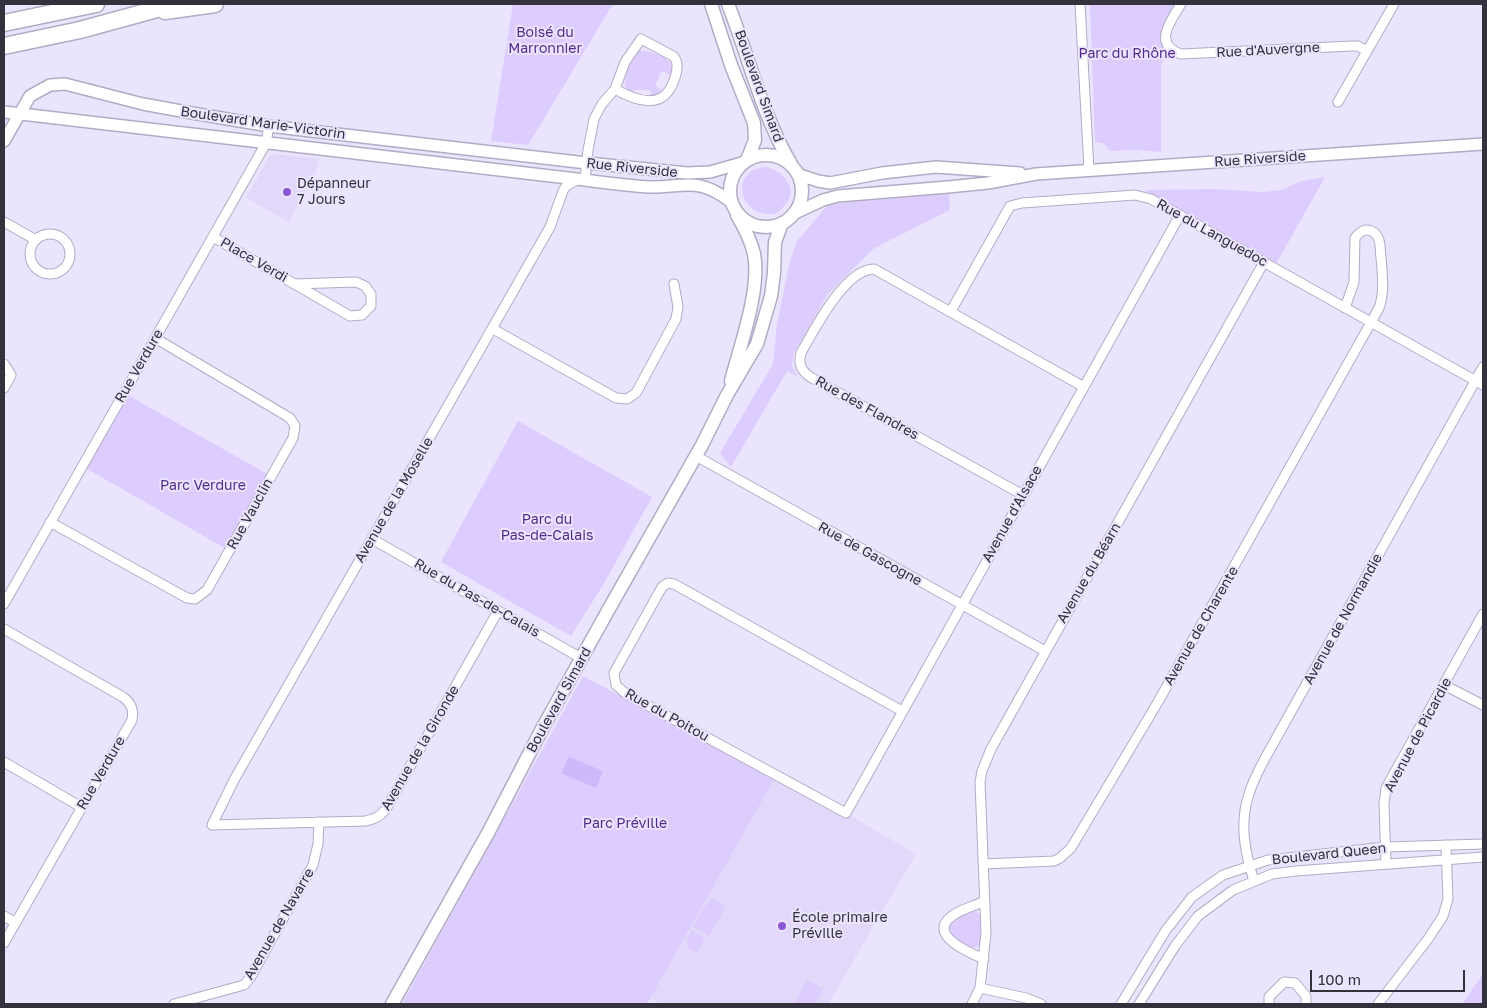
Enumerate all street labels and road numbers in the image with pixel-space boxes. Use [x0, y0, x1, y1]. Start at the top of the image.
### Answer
street label: Boulevard Simard [731, 28, 787, 144]
street label: Rue d'Auvergne [1216, 39, 1320, 61]
street label: Boulevard Marie-Victorin [179, 103, 347, 143]
street label: Rue Riverside [1214, 147, 1306, 171]
street label: Rue Riverside [586, 155, 678, 181]
street label: Rue du Languedoc [1154, 196, 1270, 270]
street label: Place Verdi [217, 234, 291, 286]
street label: Rue Verdure [111, 326, 167, 406]
street label: Rue des Flandres [812, 373, 922, 443]
street label: Avenue de la Moselle [351, 434, 437, 566]
street label: Avenue d'Alsace [978, 463, 1046, 565]
street label: Rue Vauclin [224, 476, 276, 552]
street label: Rue de Gascogne [815, 519, 925, 589]
street label: Avenue du Béarn [1053, 520, 1125, 626]
street label: Avenue de Normandie [1300, 551, 1386, 687]
street label: Rue du Pas-de-Calais [411, 555, 543, 641]
street label: Avenue de Charente [1160, 563, 1242, 689]
street label: Boulevard Simard [523, 644, 595, 756]
street label: Avenue de Picardie [1381, 675, 1455, 795]
street label: Avenue de la Gironde [377, 682, 463, 814]
street label: Rue du Poitou [622, 685, 712, 745]
street label: Rue Verdure [73, 733, 129, 813]
street label: Boulevard Queen [1271, 840, 1387, 868]
street label: Avenue de Navarre [240, 865, 318, 983]

